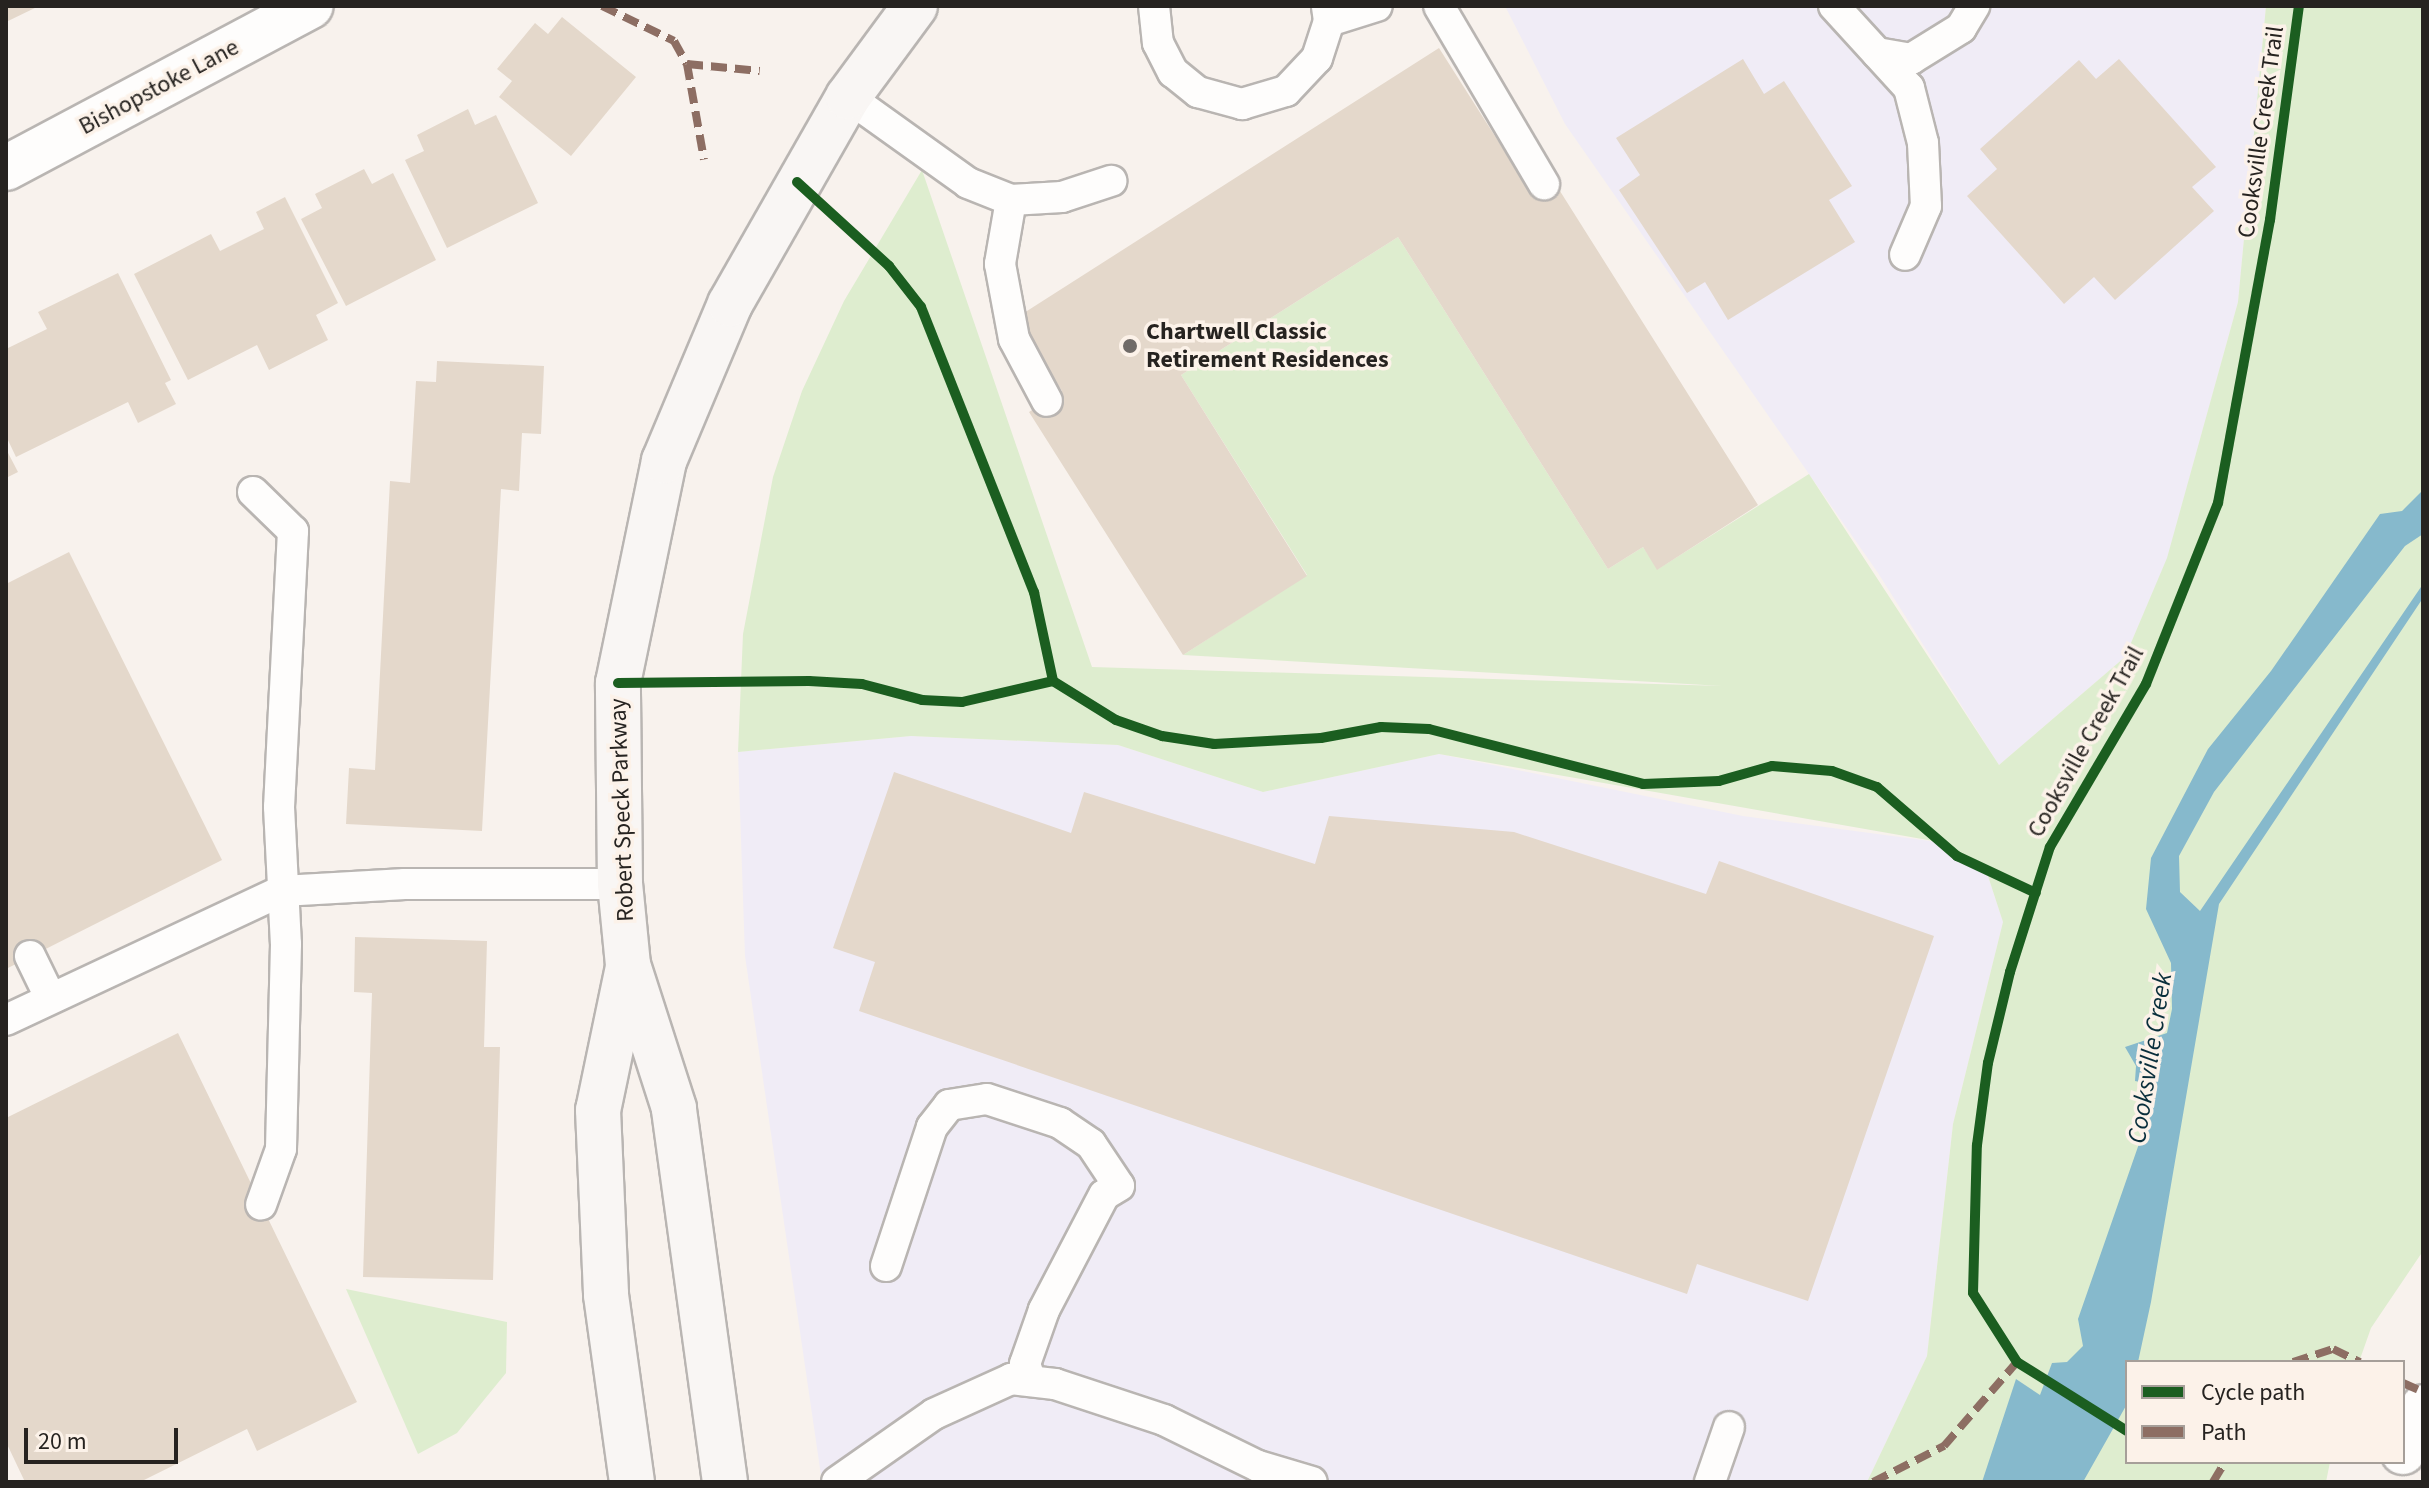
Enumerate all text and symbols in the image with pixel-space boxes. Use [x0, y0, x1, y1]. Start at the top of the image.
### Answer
street label: Cooksville Creek Trail [2232, 24, 2290, 240]
street label: Bishopstoke Lane [74, 33, 244, 141]
place label: Chartwell Classic Retirement Residences [1146, 318, 1389, 374]
marker: Chartwell Classic Retirement Residences [1121, 337, 1139, 355]
street label: Cooksville Creek Trail [2022, 642, 2150, 842]
street label: Robert Speck Parkway [604, 698, 640, 922]
water label: Cooksville Creek [2121, 970, 2179, 1146]
legend [2125, 1360, 2405, 1464]
text: Cycle path [2201, 1375, 2305, 1410]
scale bar [28, 1412, 182, 1462]
text: Path [2201, 1415, 2247, 1450]
text: 20 m [38, 1424, 87, 1459]

